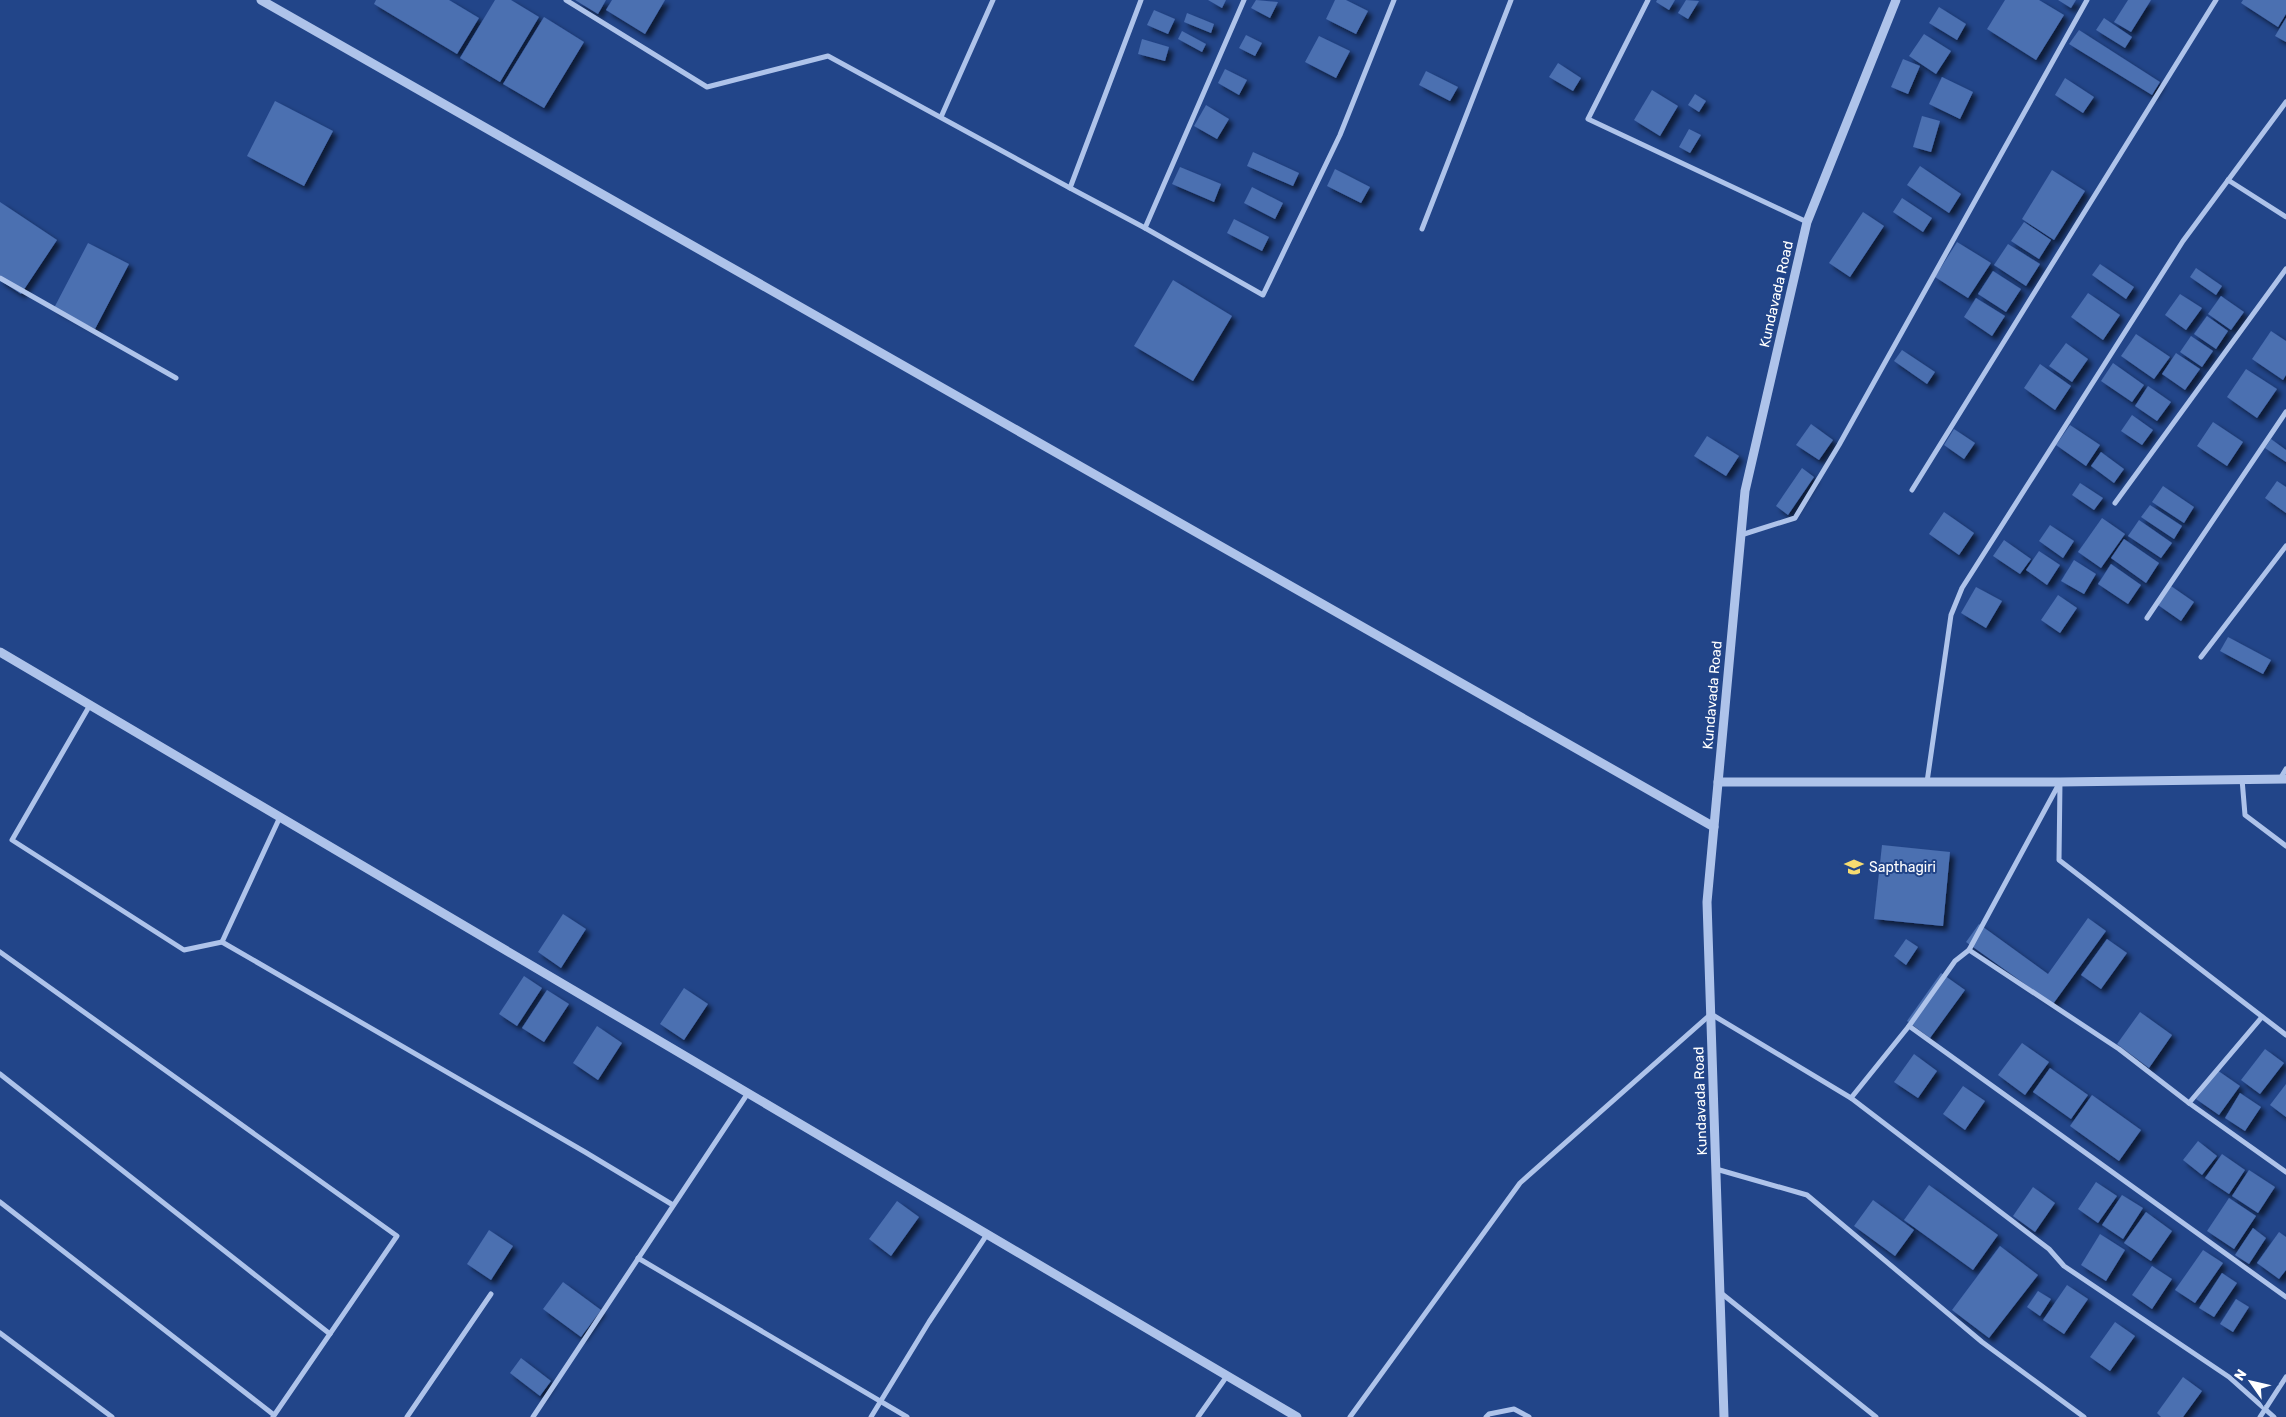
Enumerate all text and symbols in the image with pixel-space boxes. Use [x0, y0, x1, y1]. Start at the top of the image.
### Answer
street label: Kundavada Road [1756, 239, 1797, 349]
street label: Kundavada Road [1699, 640, 1726, 750]
school or university icon: Sapthagiri [1843, 856, 1865, 878]
place label: Sapthagiri [1869, 859, 1936, 876]
street label: Kundavada Road [1690, 1046, 1711, 1156]
north arrow [2226, 1357, 2276, 1407]
text: N [2231, 1366, 2251, 1384]

